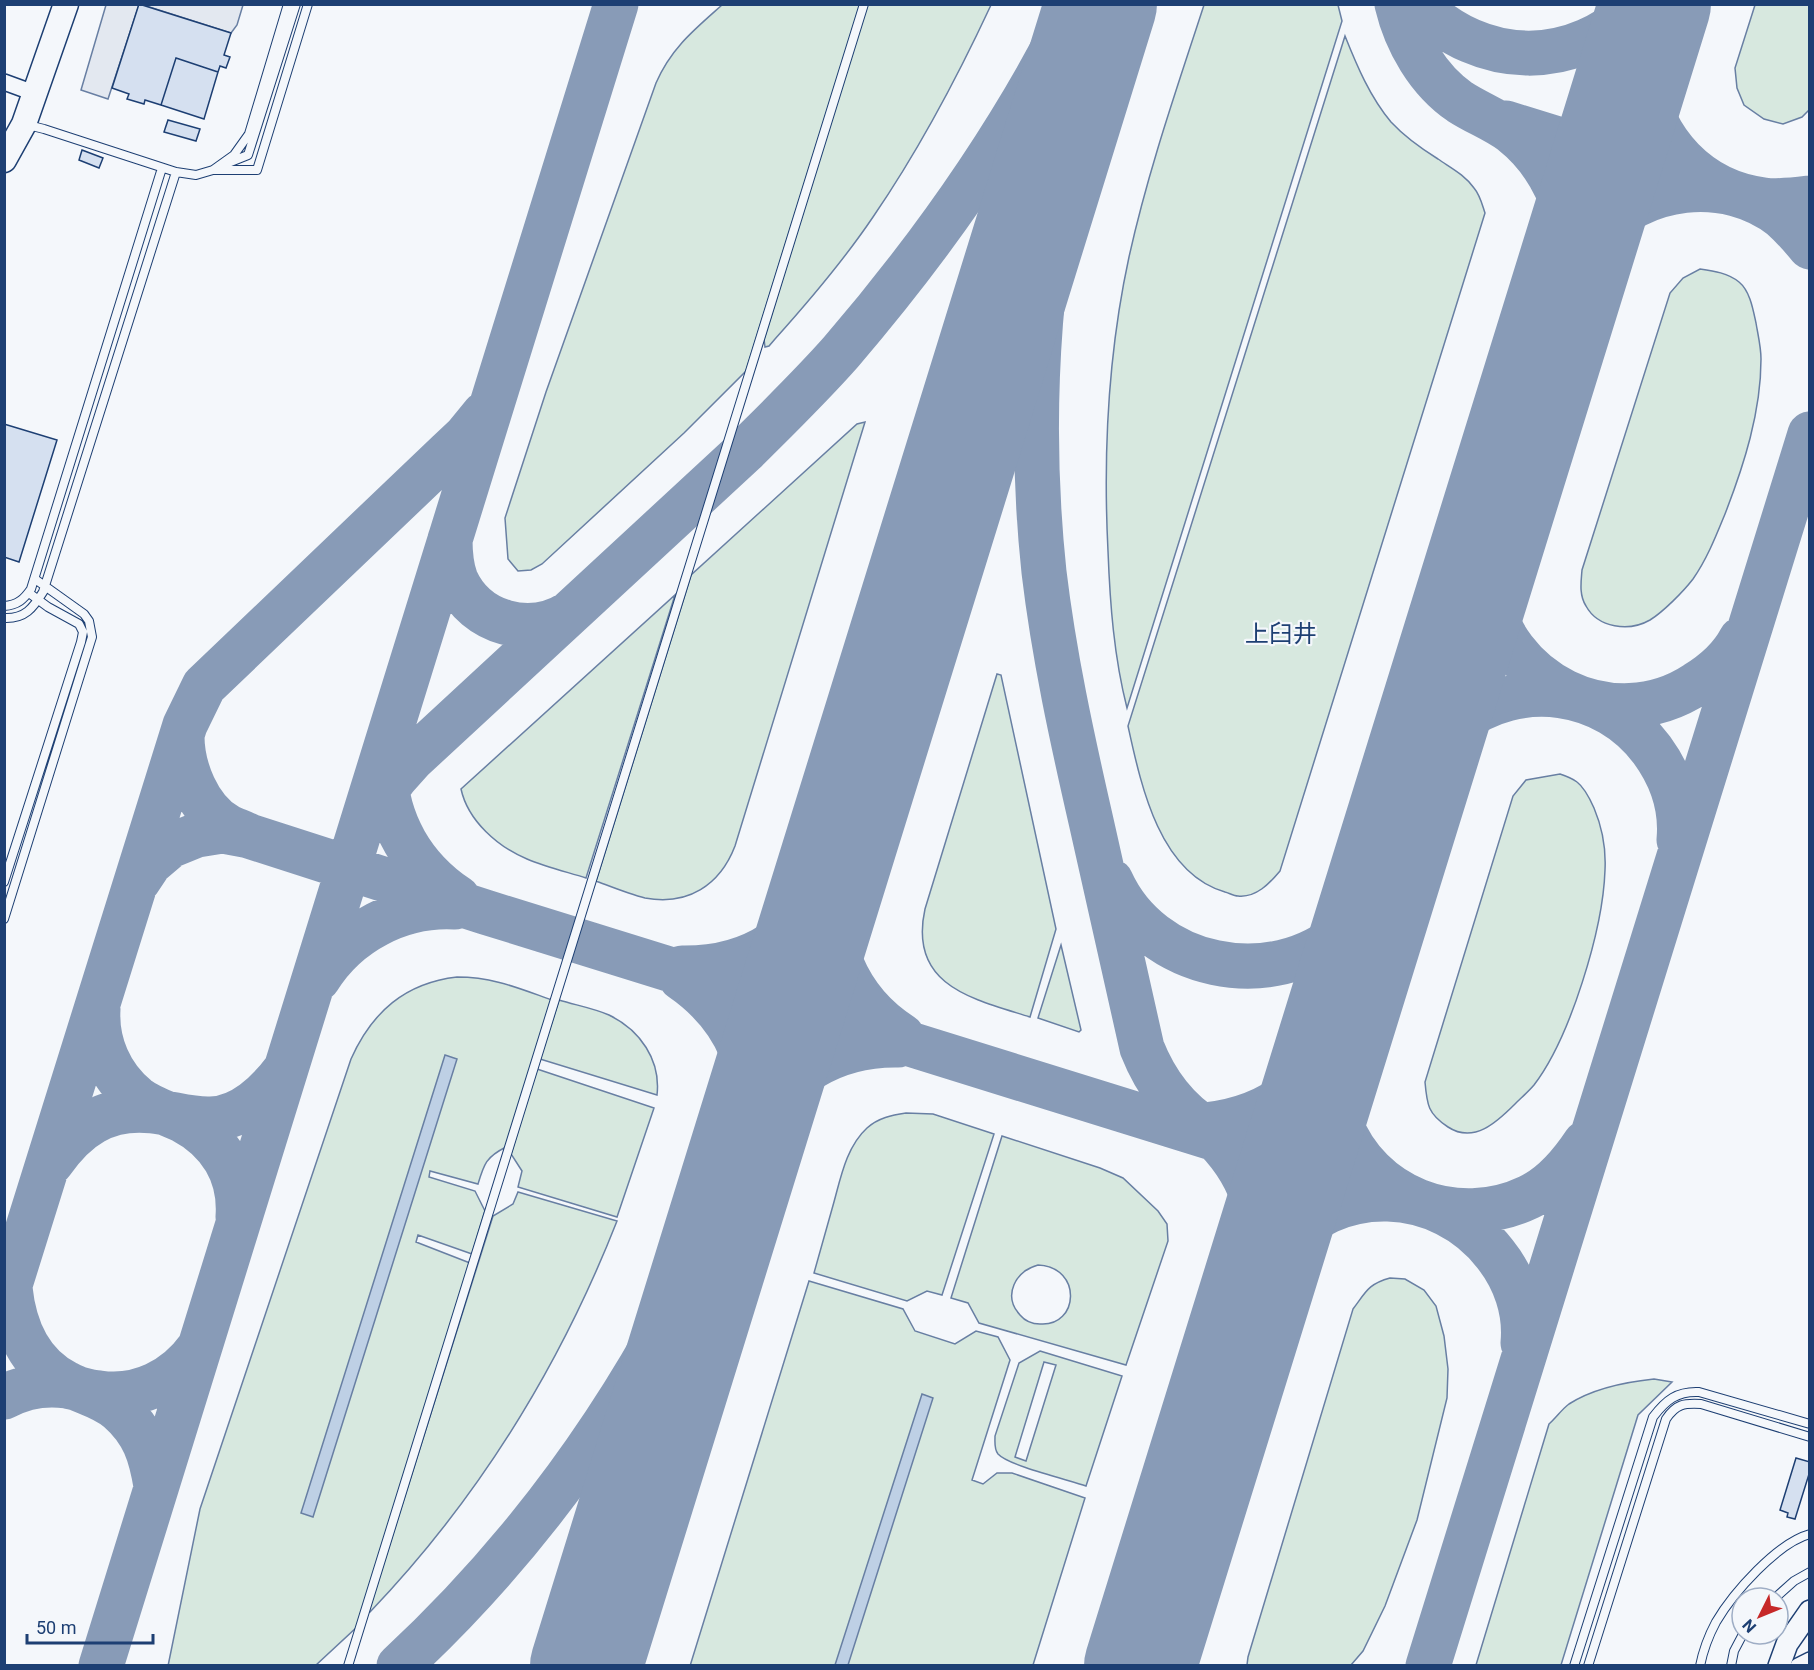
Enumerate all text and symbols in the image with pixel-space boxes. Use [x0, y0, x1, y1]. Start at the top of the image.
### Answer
district label: 上臼井 [1245, 620, 1317, 648]
north arrow [1730, 1586, 1790, 1646]
scale bar [27, 1607, 153, 1645]
text: N [1739, 1615, 1760, 1636]
text: 50 m [36, 1617, 76, 1638]

